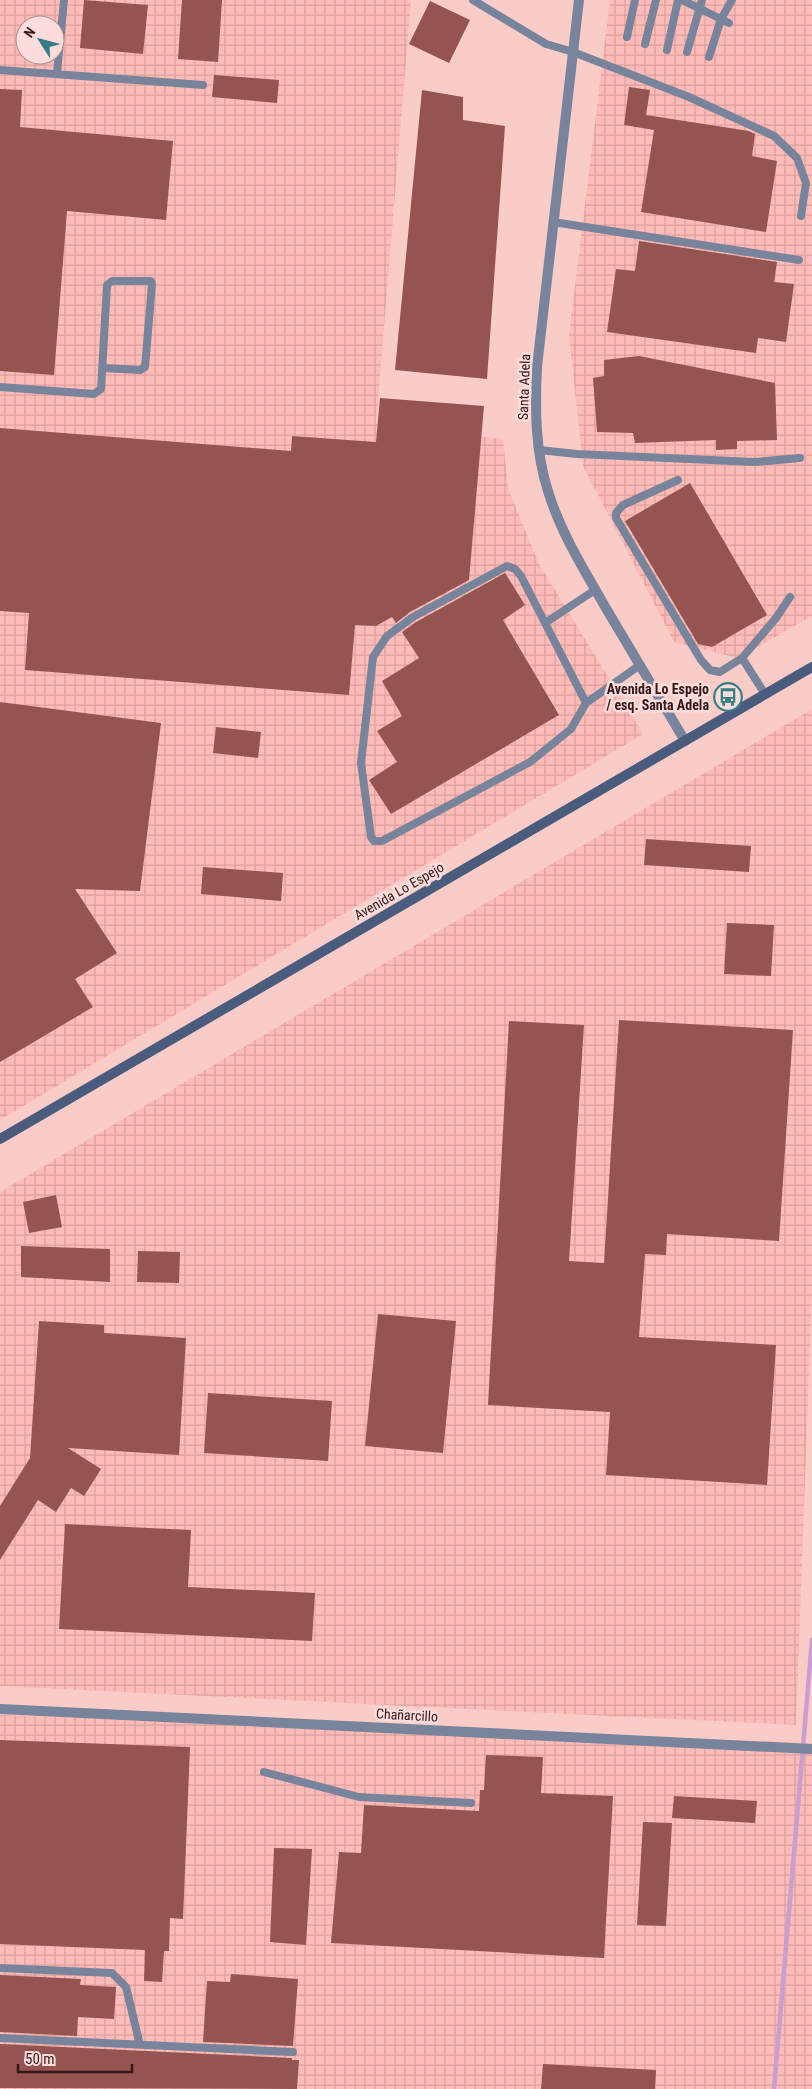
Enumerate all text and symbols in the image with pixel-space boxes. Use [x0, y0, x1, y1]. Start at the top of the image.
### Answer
north arrow [15, 15, 65, 65]
text: N [20, 24, 38, 41]
street label: Santa Adela [515, 354, 533, 420]
place label: Avenida Lo Espejo / esq. Santa Adela [607, 681, 709, 713]
bus stop icon: Avenida Lo Espejo / esq. Santa Adela [713, 682, 743, 712]
street label: Avenida Lo Espejo [351, 859, 447, 923]
street label: Chañarcillo [376, 1705, 438, 1725]
scale bar [18, 2042, 131, 2074]
text: 50 m [25, 2050, 55, 2068]

